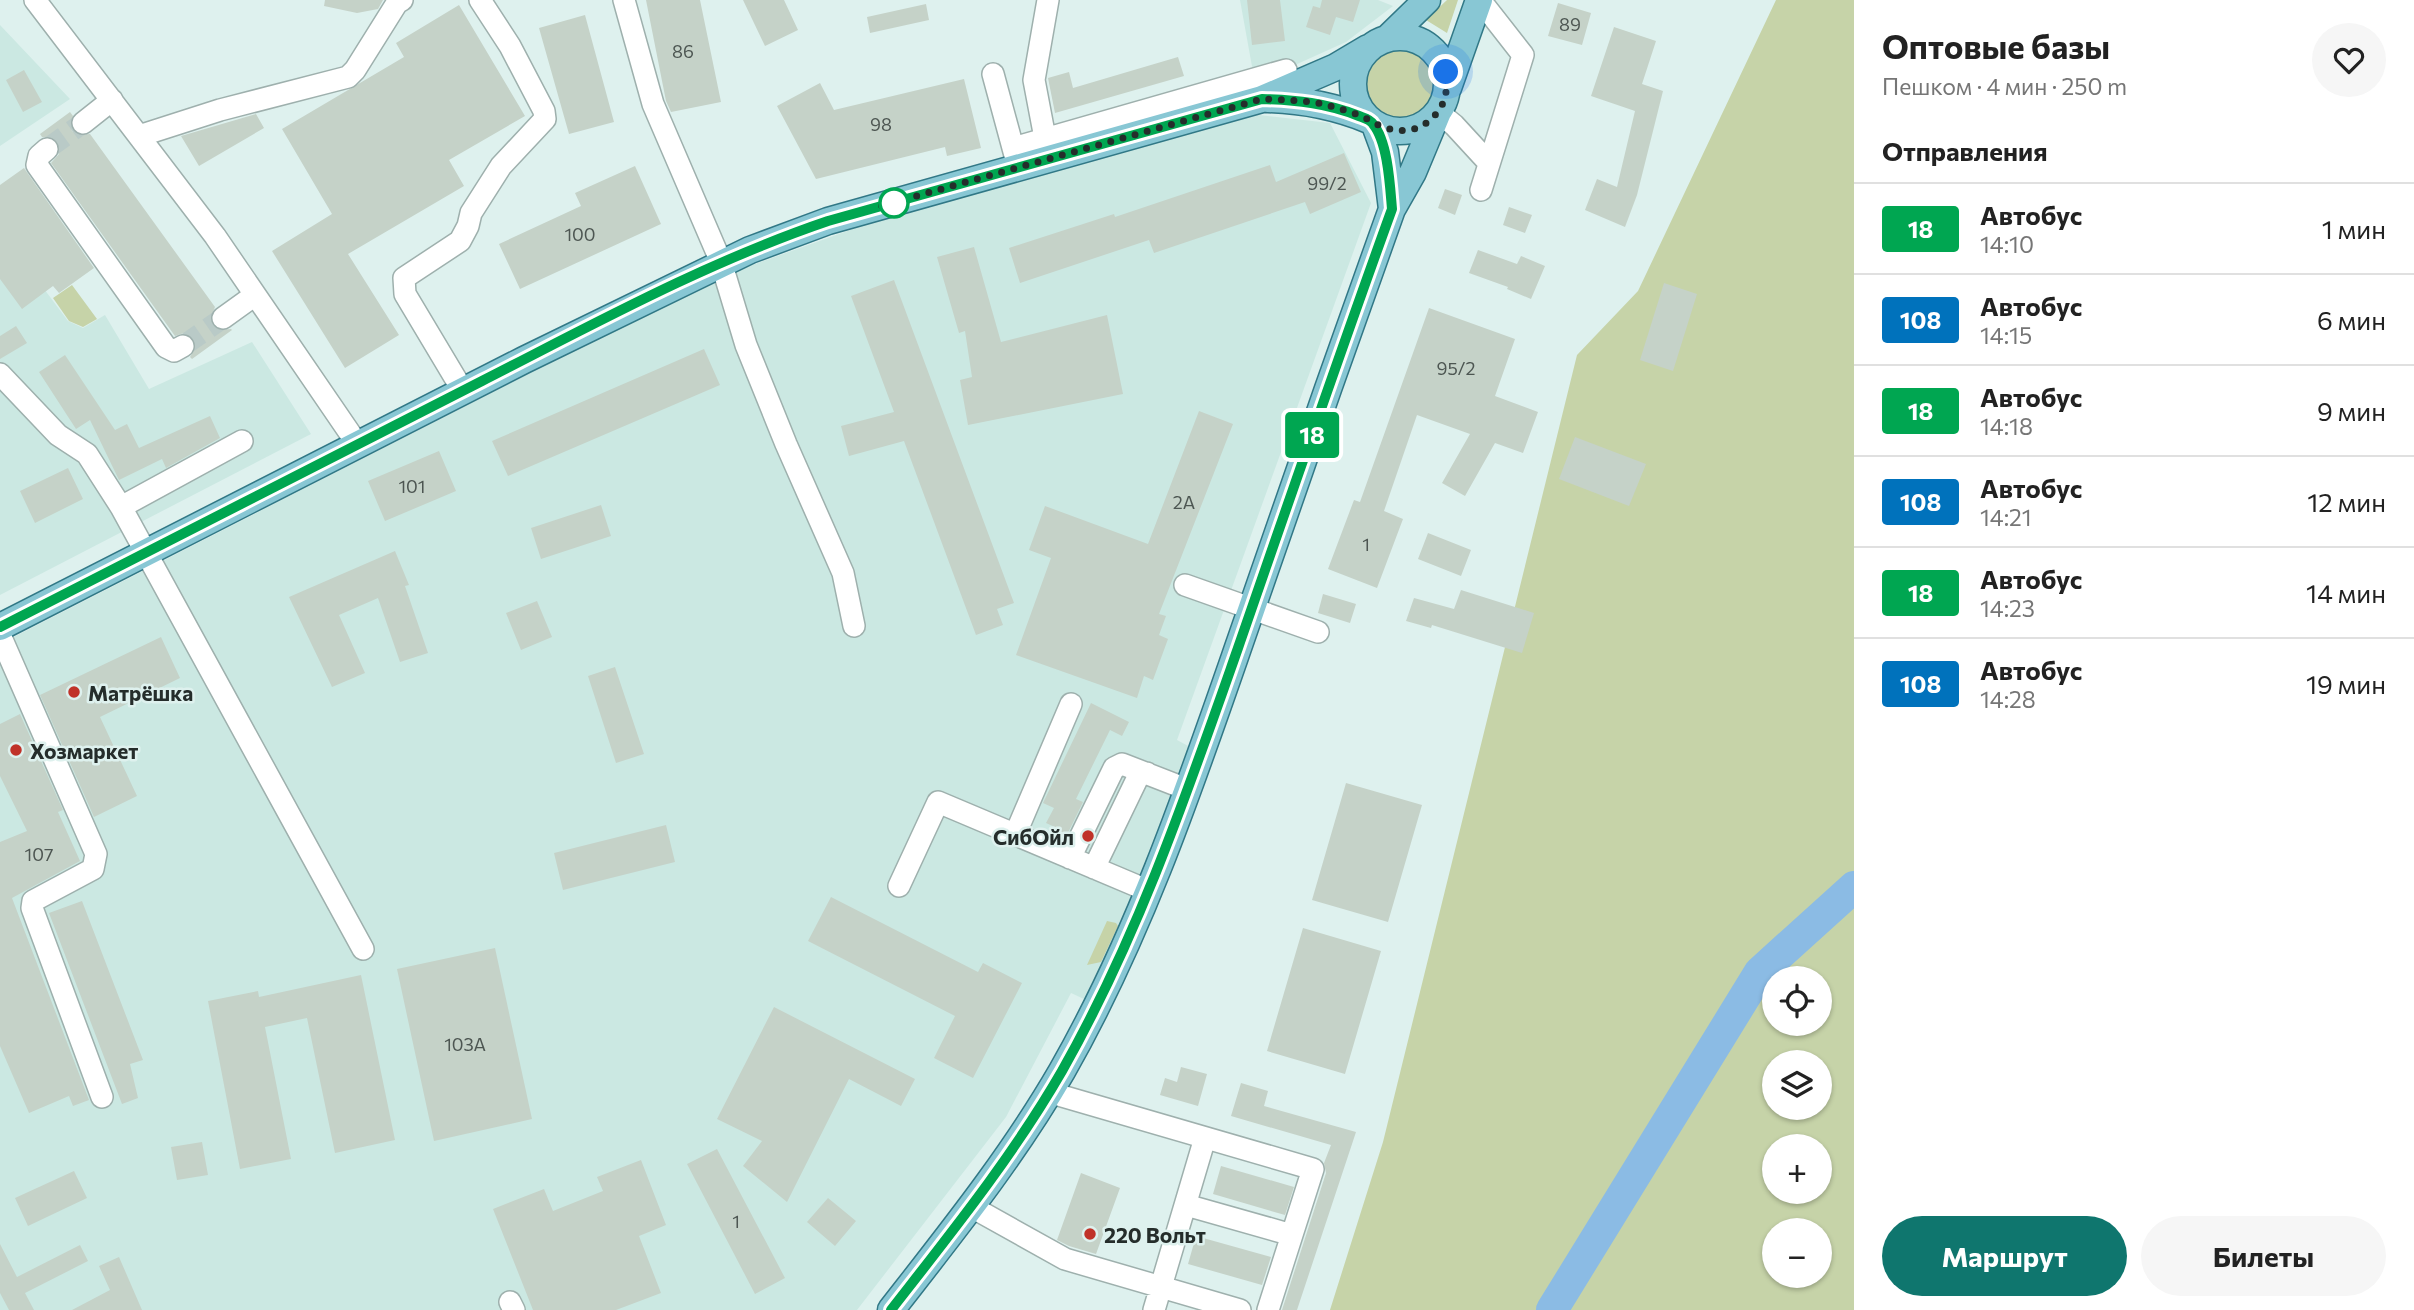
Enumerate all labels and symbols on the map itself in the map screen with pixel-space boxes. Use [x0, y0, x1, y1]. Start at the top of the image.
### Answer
house number: 89 [1559, 13, 1581, 35]
house number: 86 [672, 40, 694, 62]
your location [1428, 54, 1463, 89]
house number: 98 [870, 113, 892, 135]
house number: 99/2 [1307, 172, 1347, 194]
unlabelled marker [879, 188, 909, 218]
house number: 100 [564, 223, 596, 245]
house number: 95/2 [1437, 357, 1475, 379]
line badge: 18 [1280, 412, 1344, 458]
house number: 101 [398, 475, 426, 497]
house number: 2А [1173, 491, 1195, 513]
house number: 1 [1362, 533, 1370, 555]
place label: Матрёшка [88, 680, 193, 705]
marker: Матрёшка [66, 684, 82, 700]
place label: Хозмаркет [30, 738, 138, 763]
marker: Хозмаркет [8, 742, 24, 758]
place label: СибОйл [993, 824, 1074, 849]
marker: СибОйл [1080, 828, 1096, 844]
house number: 107 [25, 843, 53, 865]
house number: 103А [444, 1033, 486, 1055]
house number: 1 [732, 1210, 740, 1232]
place label: 220 Вольт [1104, 1222, 1206, 1247]
marker: 220 Вольт [1082, 1226, 1098, 1242]

